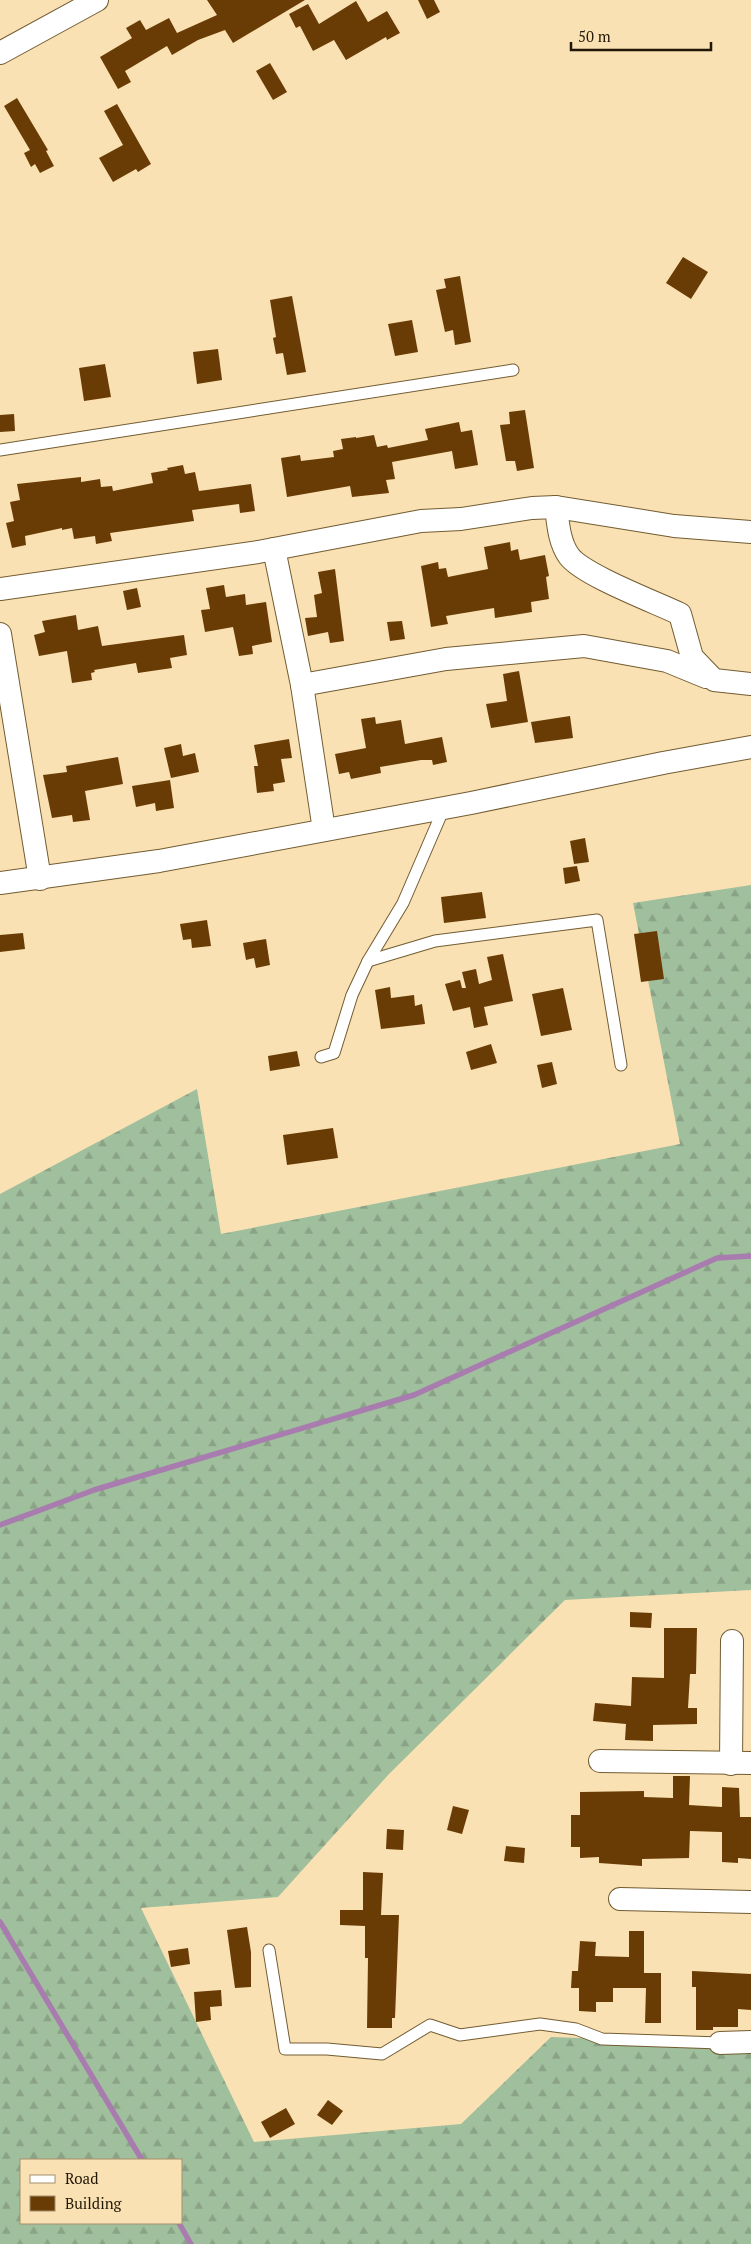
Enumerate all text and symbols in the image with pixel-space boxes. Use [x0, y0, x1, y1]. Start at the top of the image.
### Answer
scale bar [571, 20, 711, 52]
text: 50 m [578, 26, 611, 46]
legend [20, 2159, 182, 2224]
text: Road [65, 2168, 98, 2188]
text: Building [65, 2193, 123, 2213]

